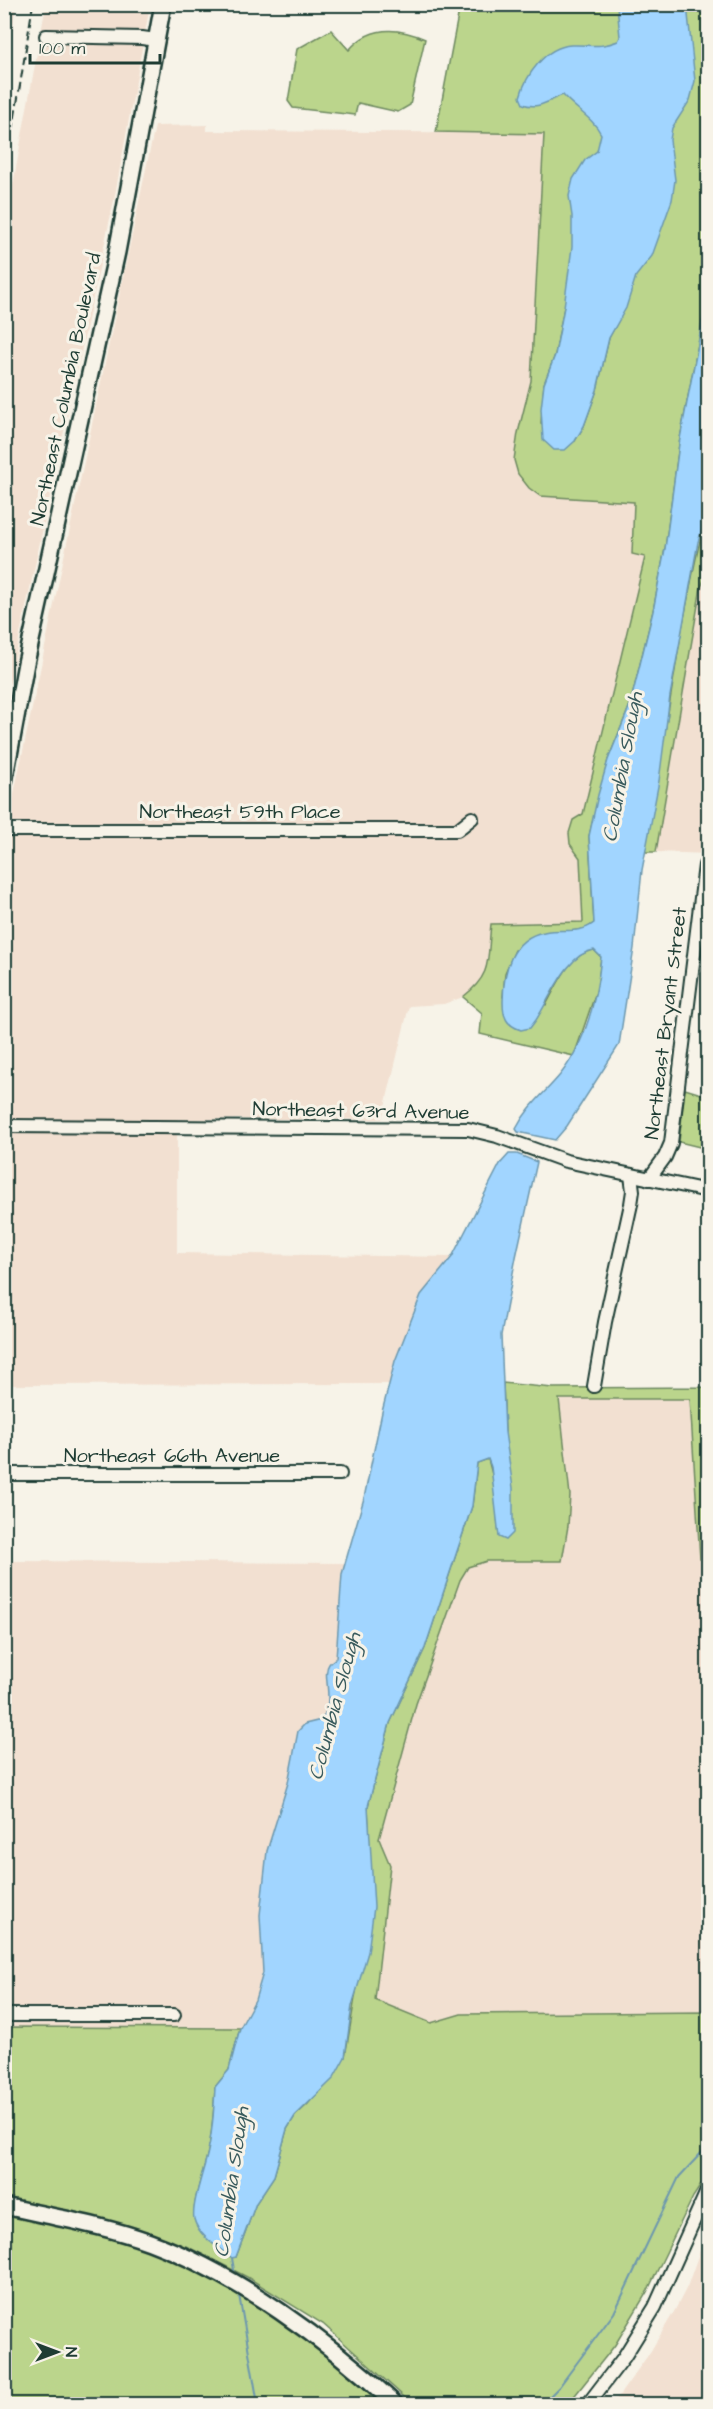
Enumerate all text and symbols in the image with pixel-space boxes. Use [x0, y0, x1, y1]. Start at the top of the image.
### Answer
scale bar [30, 27, 160, 65]
text: 100 m [39, 36, 85, 61]
street label: Northeast Columbia Boulevard [23, 250, 109, 528]
water label: Columbia Slough [595, 688, 651, 844]
street label: Northeast 59th Place [139, 798, 341, 826]
street label: Northeast Bryant Street [638, 905, 695, 1141]
street label: Northeast 63rd Avenue [252, 1095, 470, 1127]
street label: Northeast 66th Avenue [64, 1442, 280, 1470]
water label: Columbia Slough [301, 1628, 369, 1783]
water label: Columbia Slough [207, 2103, 258, 2259]
north arrow [27, 2322, 87, 2382]
text: N [60, 2347, 82, 2357]

